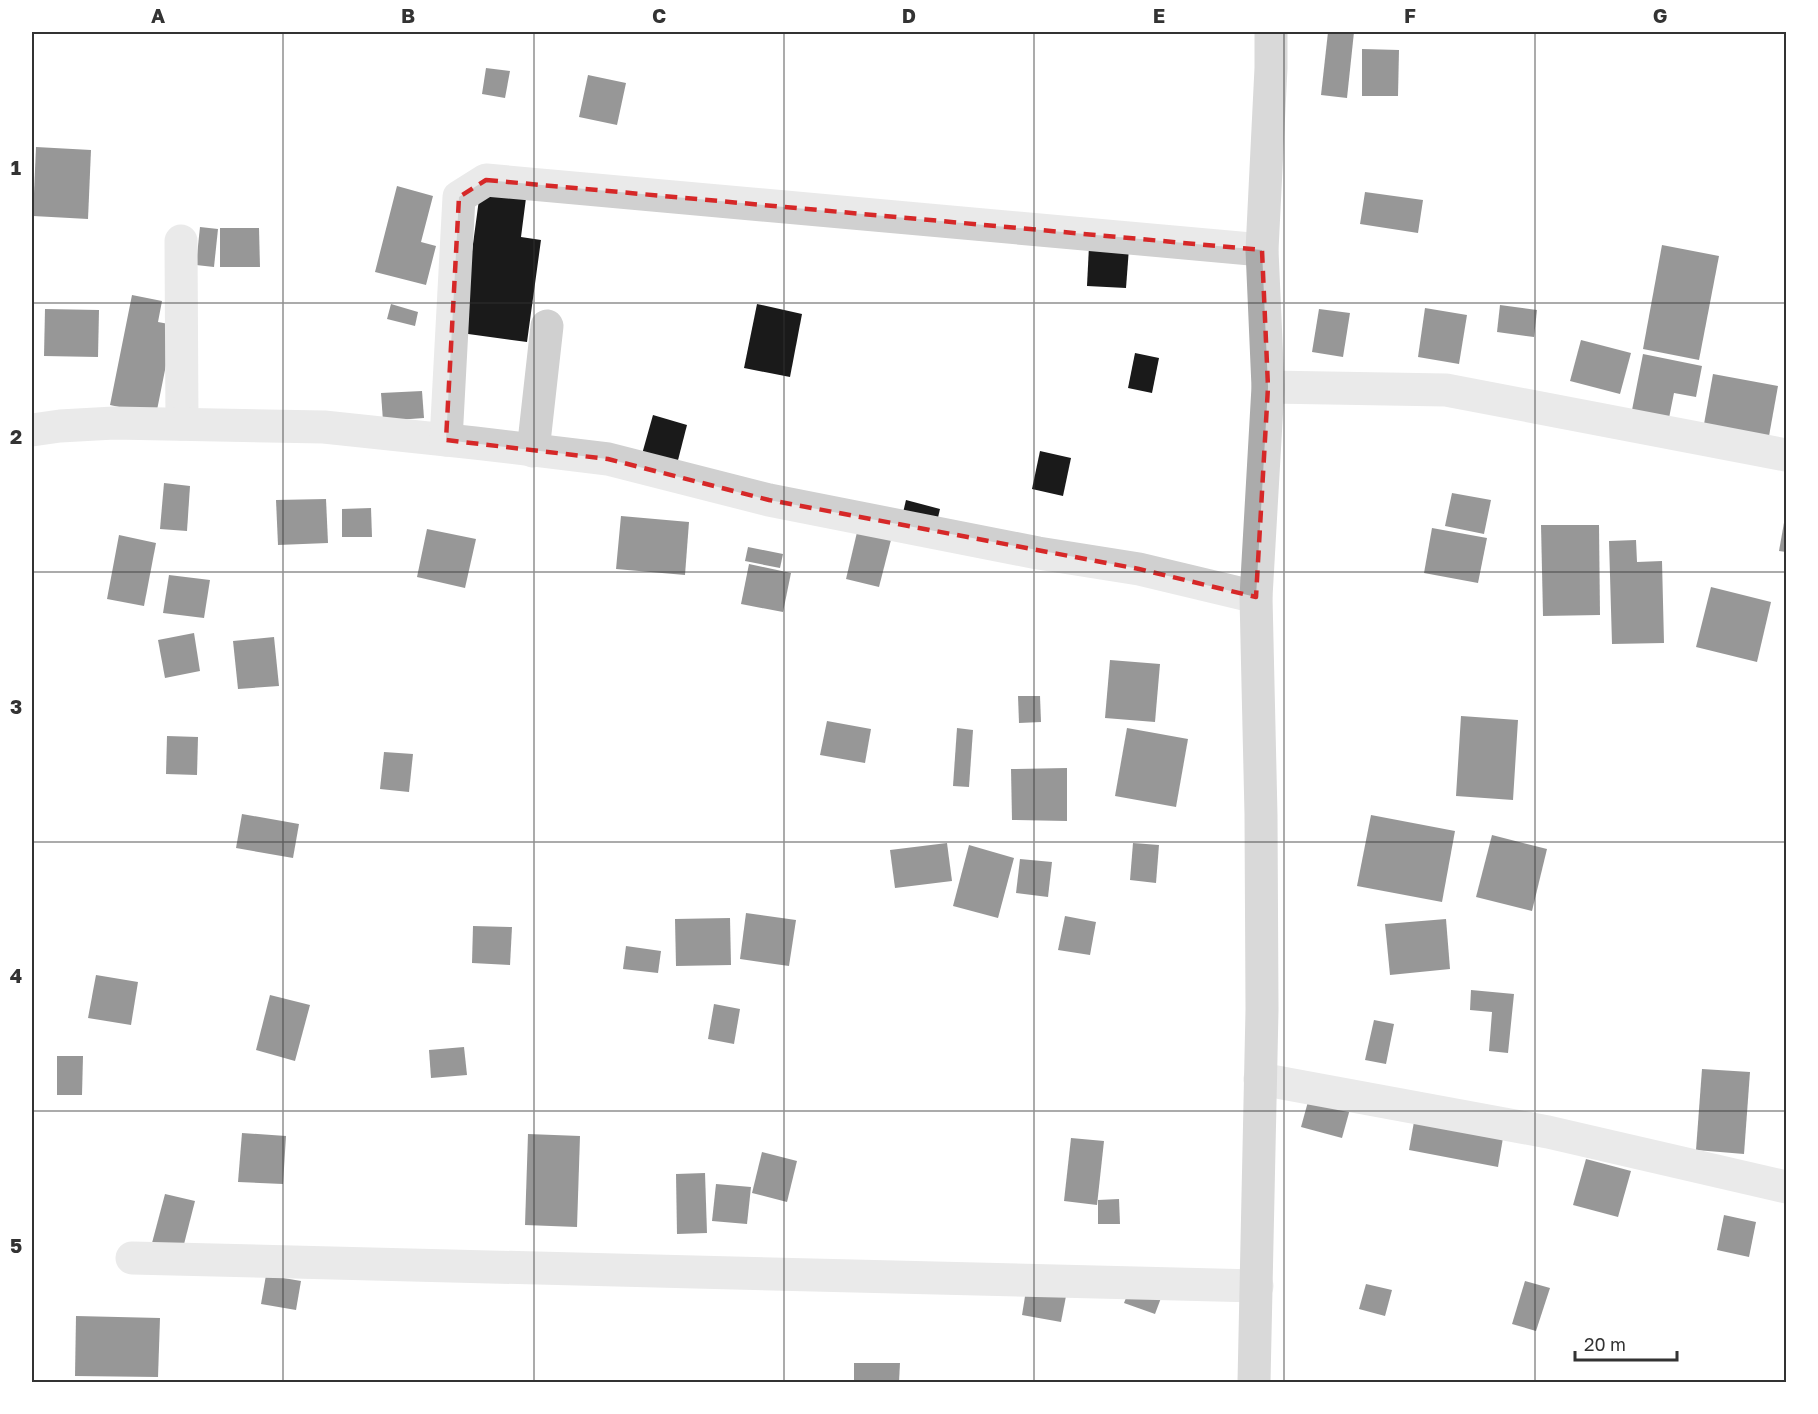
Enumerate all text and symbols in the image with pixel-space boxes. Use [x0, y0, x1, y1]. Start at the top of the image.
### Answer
text: A [151, 3, 165, 27]
text: B [401, 3, 415, 27]
text: C [652, 3, 666, 27]
text: D [902, 3, 916, 27]
text: E [1153, 3, 1165, 27]
text: F [1404, 3, 1416, 27]
text: G [1653, 3, 1667, 27]
text: 1 [11, 155, 21, 179]
text: 2 [10, 424, 22, 448]
text: 3 [10, 694, 22, 718]
text: 4 [10, 963, 22, 987]
text: 5 [10, 1233, 22, 1257]
scale bar [1575, 1324, 1677, 1362]
text: 20 m [1584, 1333, 1626, 1355]

